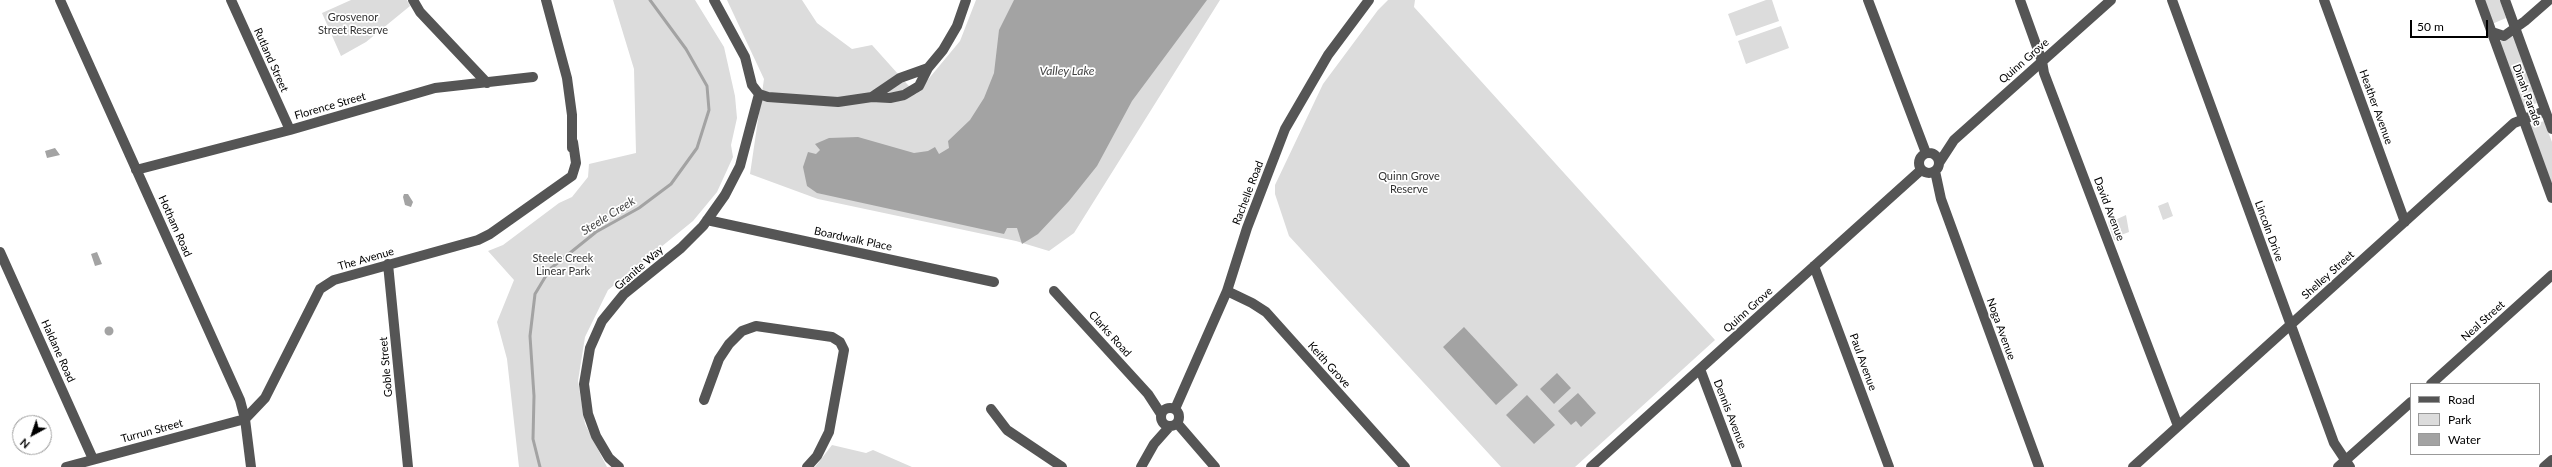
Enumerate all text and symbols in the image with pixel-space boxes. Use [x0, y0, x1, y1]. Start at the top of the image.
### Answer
park label: Grosvenor Street Reserve [318, 10, 388, 36]
scale bar [2412, 12, 2490, 38]
text: 50 m [2417, 19, 2444, 34]
street label: Rutland Street [251, 26, 291, 94]
street label: Quinn Grove [1996, 36, 2052, 86]
street label: Dinah Parade [2510, 62, 2544, 128]
water label: Valley Lake [1039, 64, 1095, 78]
street label: Heather Avenue [2356, 68, 2396, 146]
street label: Florence Street [293, 90, 367, 122]
street label: Rachelle Road [1230, 159, 1266, 227]
park label: Quinn Grove Reserve [1378, 169, 1440, 195]
street label: David Avenue [2091, 175, 2127, 243]
street label: Hotham Road [156, 193, 194, 259]
water label: Steele Creek [578, 194, 638, 238]
street label: Lincoln Drive [2252, 199, 2286, 263]
street label: Boardwalk Place [813, 224, 893, 254]
street label: Granite Way [612, 243, 666, 293]
street label: The Avenue [337, 245, 395, 273]
street label: Shelley Street [2299, 248, 2357, 302]
park label: Steele Creek Linear Park [533, 251, 593, 277]
street label: Quinn Grove [1721, 284, 1775, 336]
street label: Noga Avenue [1984, 296, 2018, 362]
street label: Neal Street [2459, 298, 2507, 344]
street label: Clarks Road [1086, 308, 1134, 360]
street label: Haldane Road [38, 318, 78, 384]
street label: Paul Avenue [1847, 332, 1879, 392]
street label: Goble Street [377, 336, 395, 398]
street label: Keith Grove [1305, 339, 1353, 391]
street label: Dennis Avenue [1711, 378, 1749, 450]
legend [2410, 383, 2540, 455]
text: Road [2448, 392, 2475, 407]
text: Park [2448, 412, 2471, 427]
north arrow [12, 415, 52, 455]
street label: Turrun Street [120, 416, 184, 446]
text: Water [2448, 432, 2481, 447]
text: N [17, 436, 32, 452]

